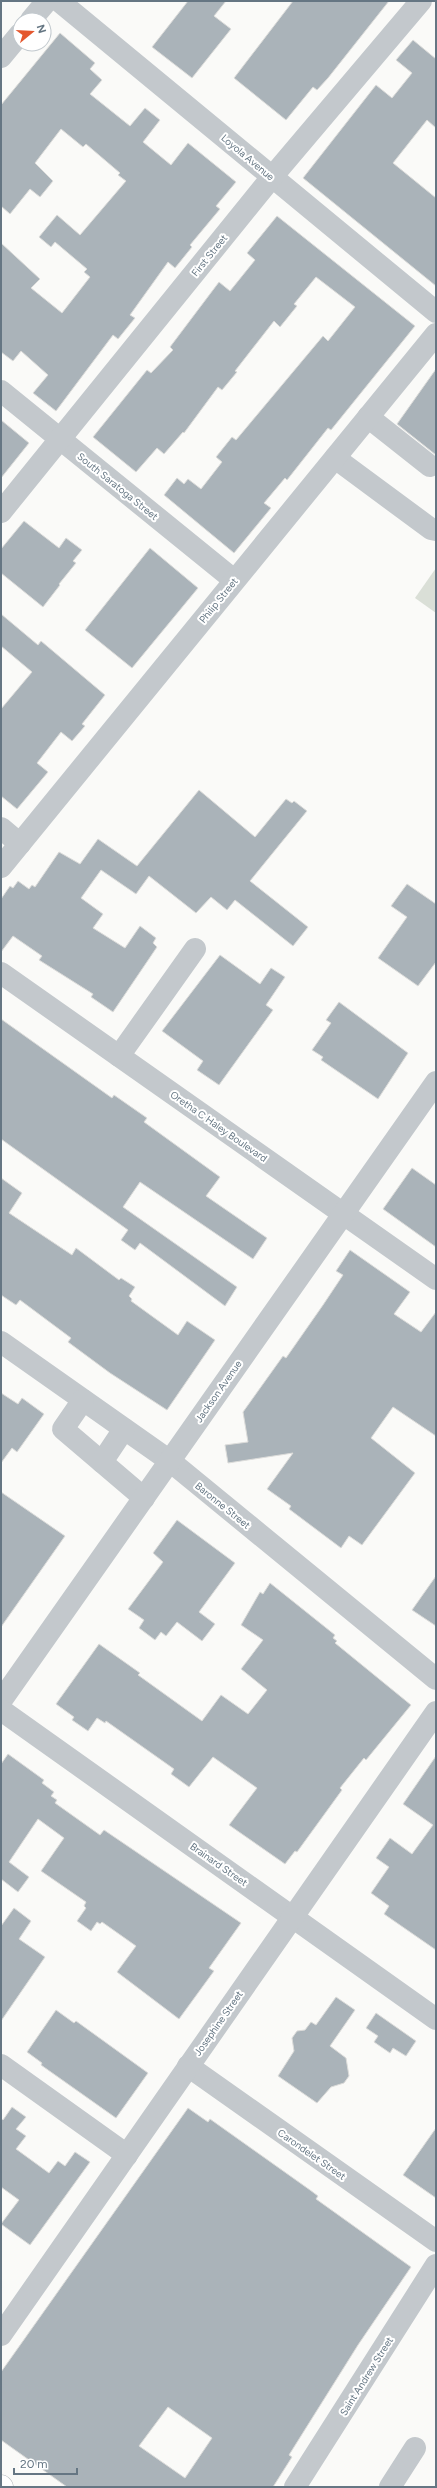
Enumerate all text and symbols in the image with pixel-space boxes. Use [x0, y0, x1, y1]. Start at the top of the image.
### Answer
north arrow [12, 12, 52, 52]
text: N [34, 23, 49, 35]
street label: Loyola Avenue [218, 131, 277, 184]
street label: First Street [189, 232, 230, 279]
street label: South Saratoga Street [75, 450, 161, 523]
street label: Philip Street [196, 575, 241, 626]
street label: Oretha C Haley Boulevard [168, 1088, 270, 1165]
street label: Jackson Avenue [192, 1357, 245, 1425]
street label: Baronne Street [192, 1479, 253, 1532]
street label: Brainard Street [187, 1840, 250, 1889]
street label: Josephine Street [191, 1988, 246, 2058]
street label: Carondelet Street [275, 2126, 349, 2183]
street label: Saint Andrew Street [337, 2334, 396, 2418]
scale bar [14, 2450, 77, 2476]
text: 20 m [20, 2457, 48, 2471]

